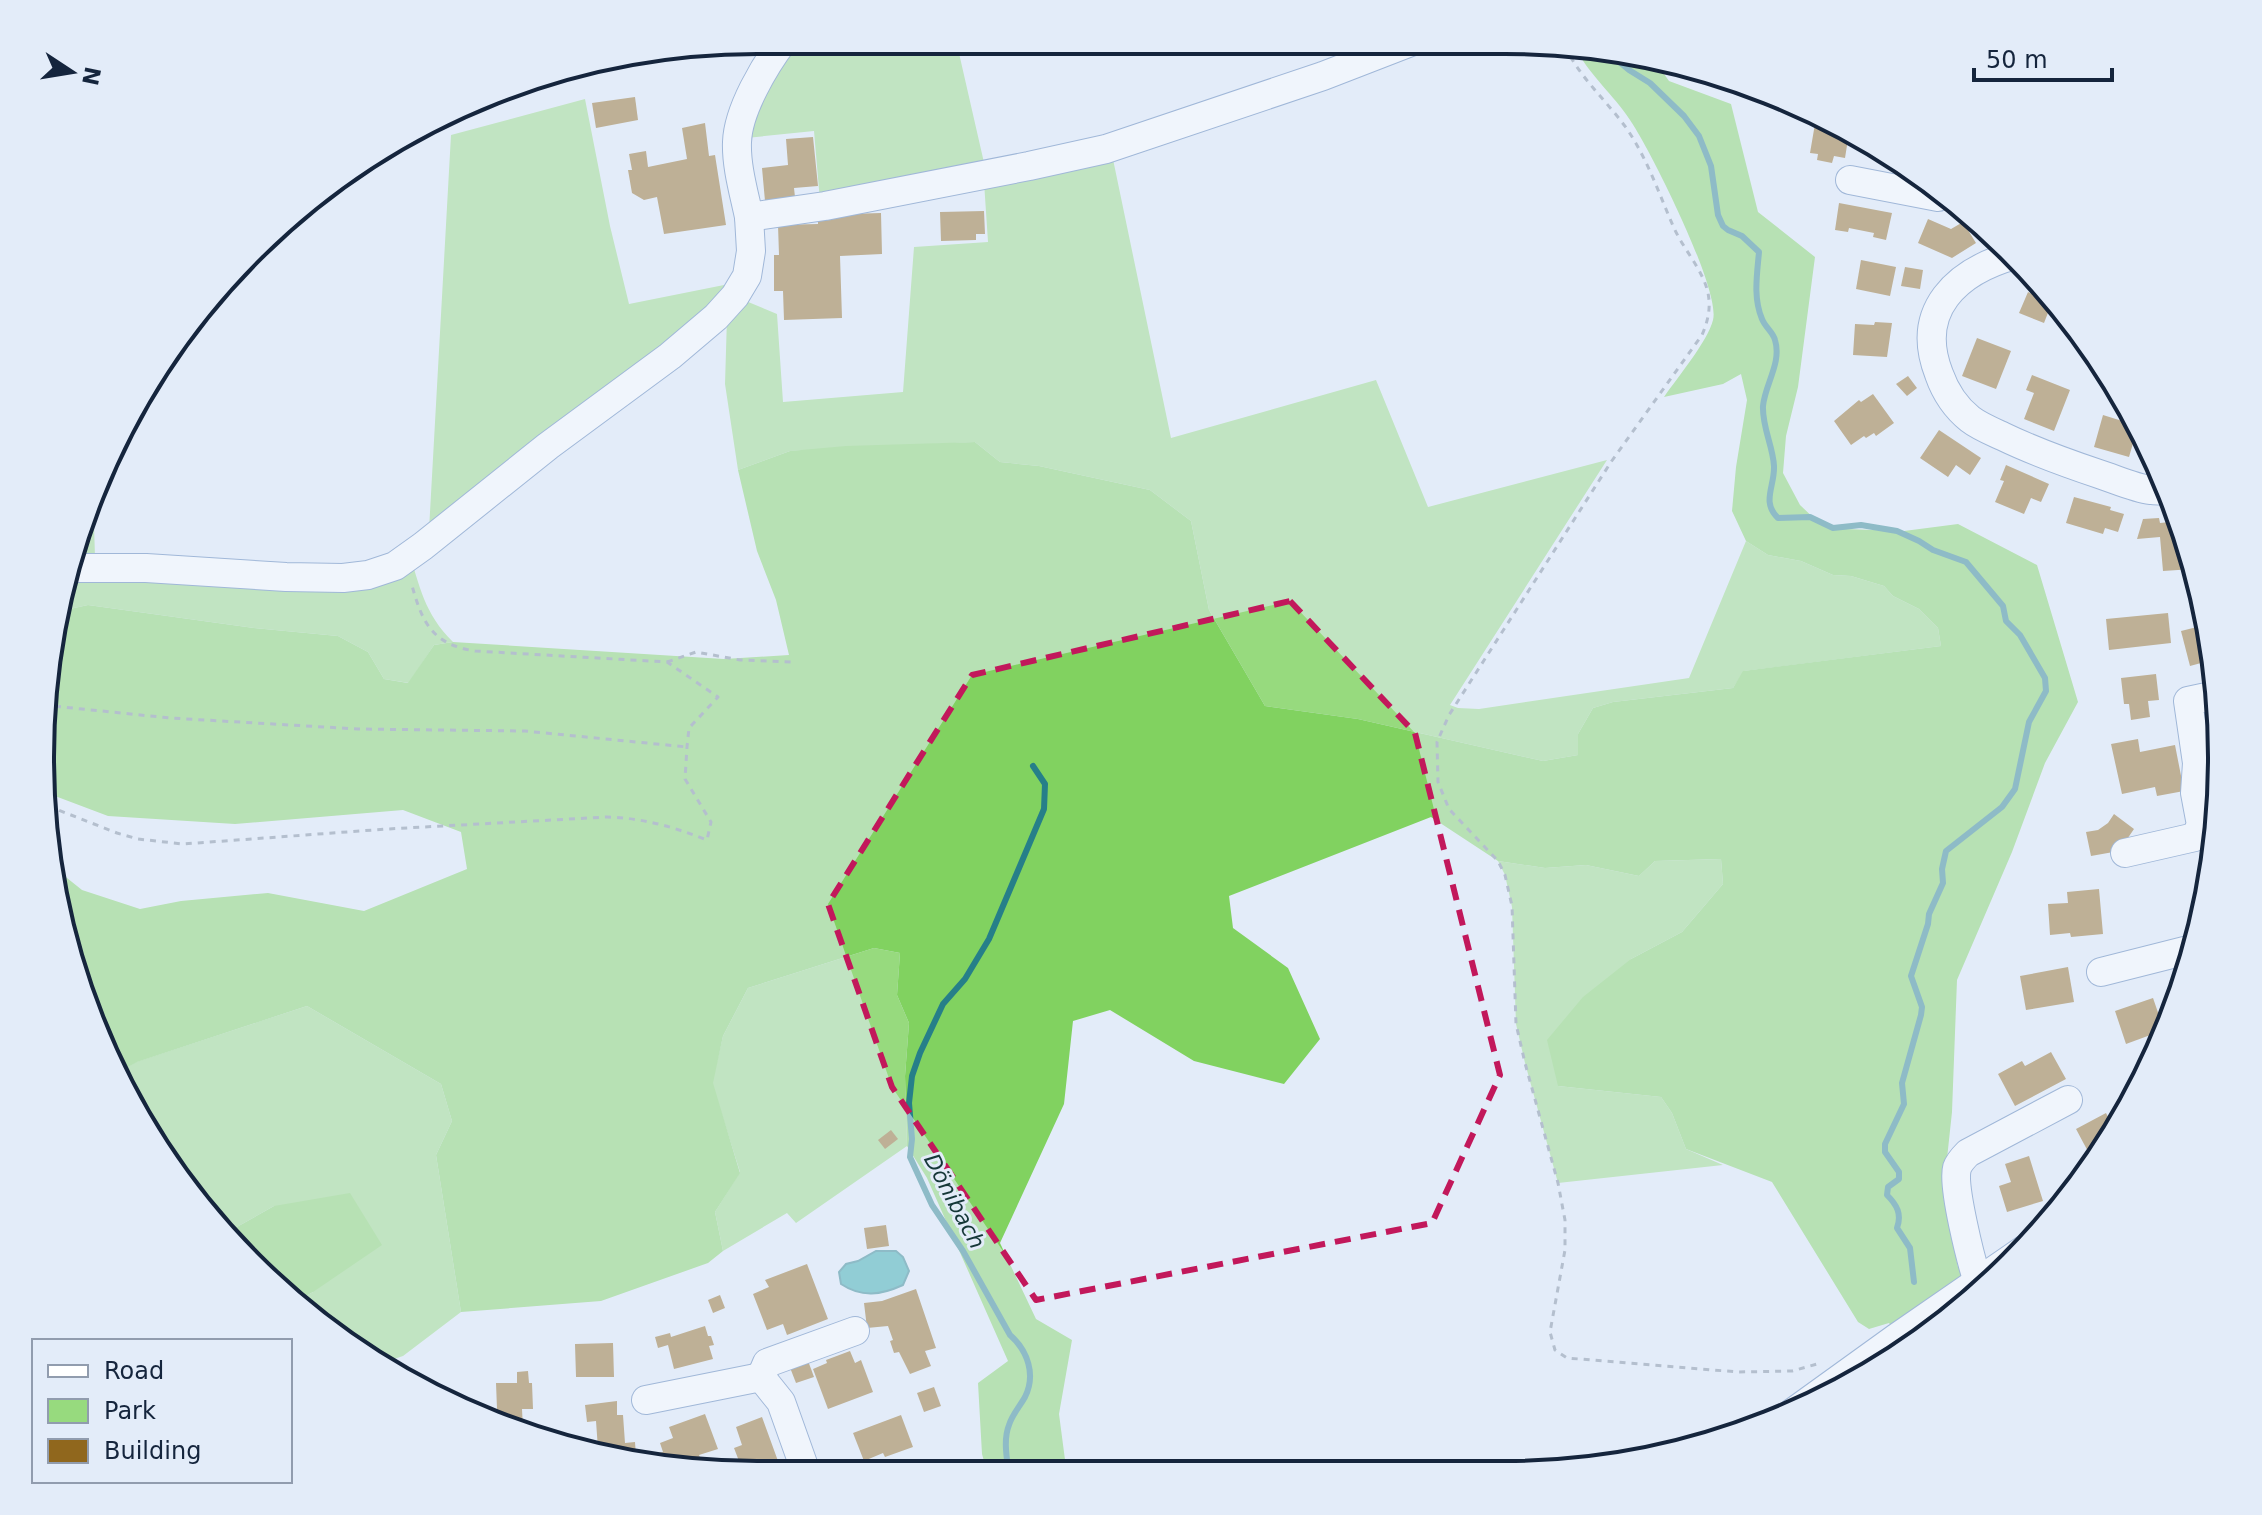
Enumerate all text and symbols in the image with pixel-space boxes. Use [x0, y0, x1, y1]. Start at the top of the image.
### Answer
north arrow [32, 32, 112, 112]
scale bar [1974, 32, 2112, 82]
text: 50 m [1986, 46, 2048, 74]
text: N [77, 64, 105, 88]
water label: Dönibach [919, 1149, 990, 1253]
legend [32, 1339, 292, 1483]
text: Road [104, 1357, 164, 1385]
text: Park [104, 1397, 156, 1425]
text: Building [104, 1437, 201, 1465]

